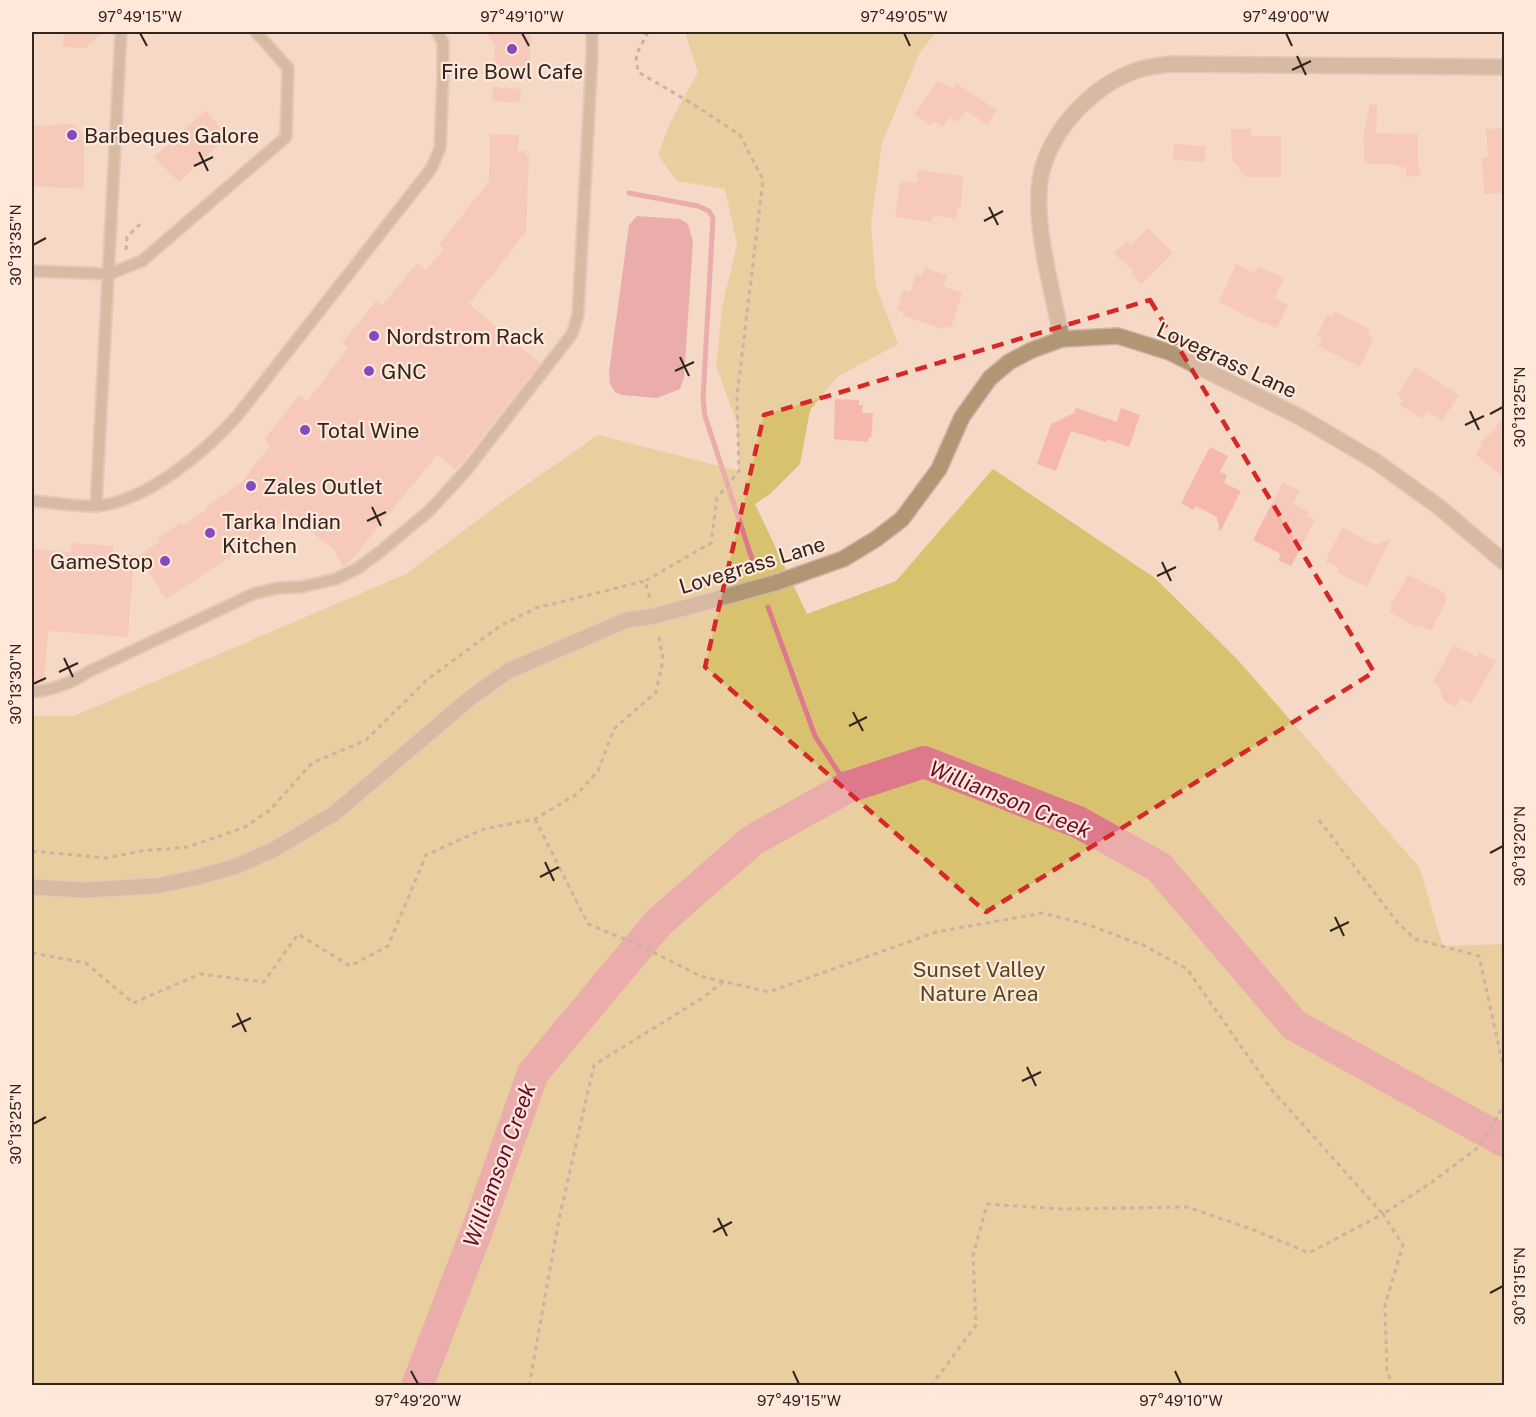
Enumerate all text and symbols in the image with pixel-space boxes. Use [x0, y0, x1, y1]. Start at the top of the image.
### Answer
text: 97°49'15"W [98, 8, 182, 25]
text: 97°49'10"W [480, 8, 564, 25]
text: 97°49'05"W [860, 8, 948, 25]
text: 97°49'00"W [1243, 8, 1329, 25]
marker: Fire Bowl Cafe [505, 42, 519, 56]
place label: Fire Bowl Cafe [441, 59, 583, 84]
place label: Barbeques Galore [84, 123, 259, 148]
marker: Barbeques Galore [65, 128, 79, 142]
text: 30°13'35"N [7, 204, 24, 286]
street label: Lovegrass Lane [1153, 317, 1301, 403]
place label: Nordstrom Rack [386, 324, 545, 349]
marker: Nordstrom Rack [367, 329, 381, 343]
place label: GNC [381, 359, 427, 384]
marker: GNC [362, 364, 376, 378]
text: 30°13'25"N [1511, 367, 1528, 448]
place label: Total Wine [317, 418, 419, 443]
marker: Total Wine [298, 423, 312, 437]
place label: Zales Outlet [263, 474, 383, 499]
marker: Zales Outlet [244, 479, 258, 493]
place label: Tarka Indian Kitchen [222, 509, 341, 558]
marker: Tarka Indian Kitchen [203, 526, 217, 540]
street label: Lovegrass Lane [676, 531, 828, 599]
place label: GameStop [50, 549, 153, 574]
marker: GameStop [158, 554, 172, 568]
text: 30°13'30"N [7, 644, 24, 724]
water label: Williamson Creek [925, 755, 1095, 843]
text: 30°13'20"N [1511, 806, 1528, 886]
park label: Sunset Valley Nature Area [913, 957, 1045, 1006]
water label: Williamson Creek [457, 1080, 541, 1250]
text: 30°13'25"N [7, 1084, 24, 1165]
text: 30°13'15"N [1511, 1247, 1528, 1325]
text: 97°49'20"W [375, 1392, 461, 1409]
text: 97°49'15"W [757, 1392, 841, 1409]
text: 97°49'10"W [1139, 1392, 1223, 1409]

